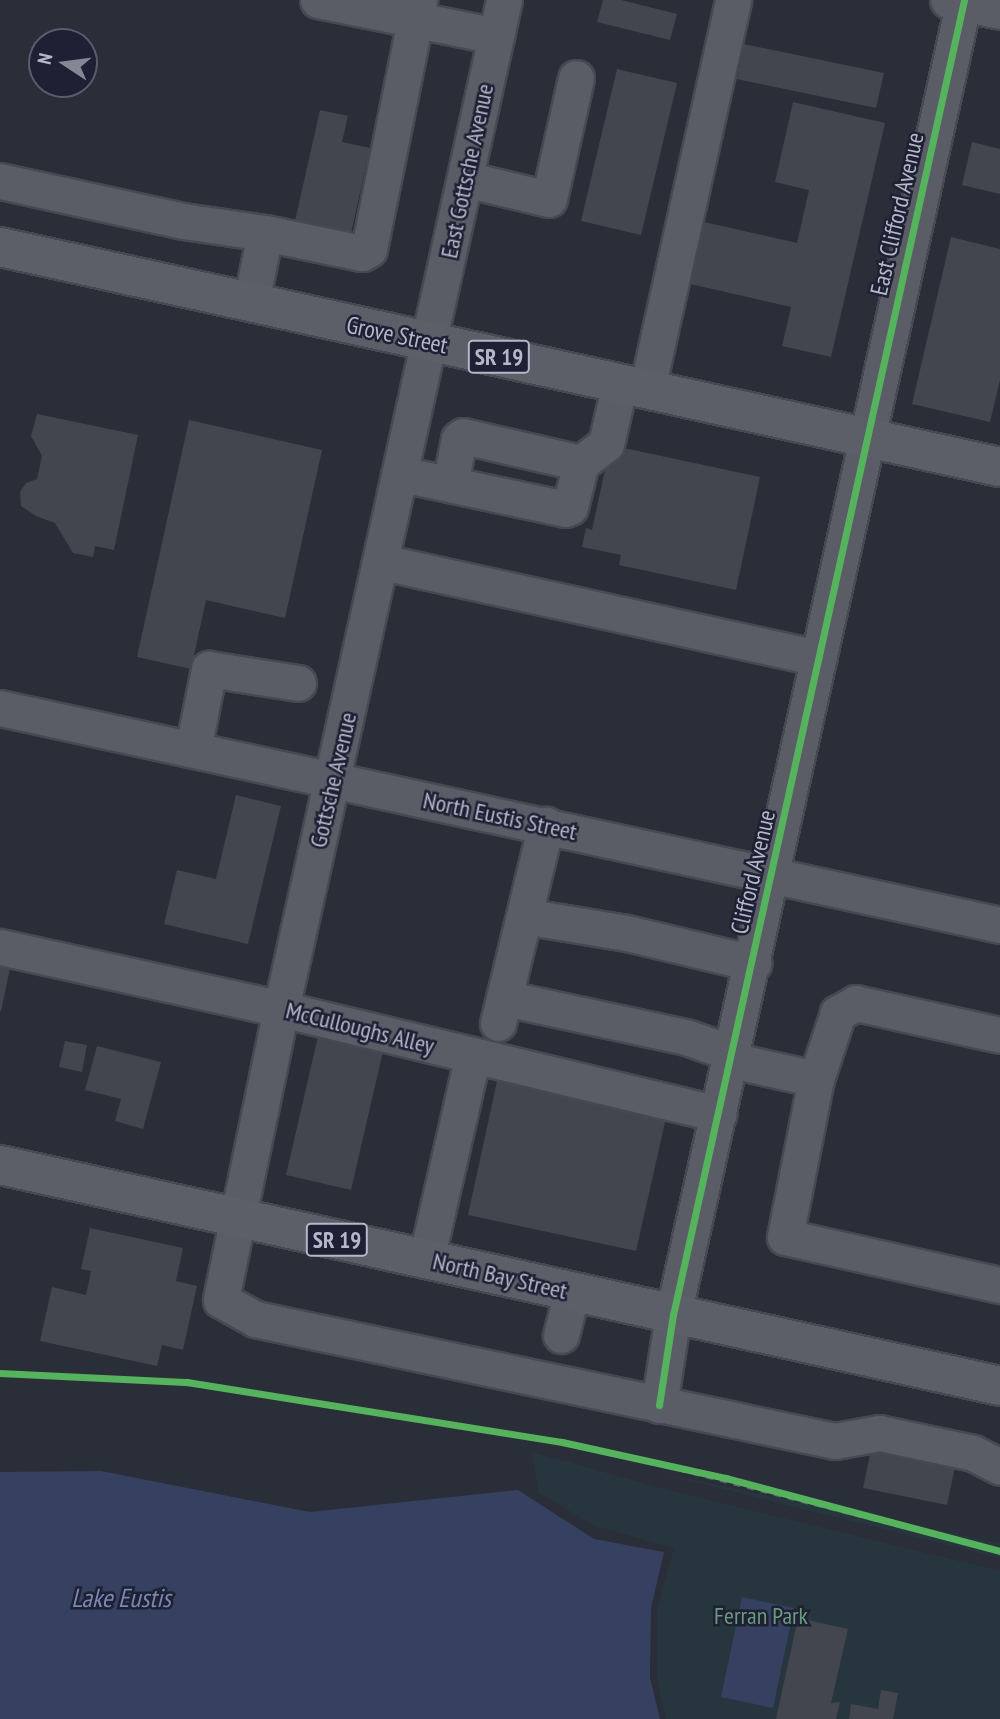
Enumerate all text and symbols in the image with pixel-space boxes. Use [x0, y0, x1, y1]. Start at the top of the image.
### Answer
north arrow [28, 28, 98, 98]
text: N [32, 51, 57, 66]
street label: East Gottsche Avenue [434, 81, 500, 261]
street label: East Clifford Avenue [864, 130, 930, 298]
street label: Grove Street [344, 310, 450, 360]
road number: SR 19 [468, 338, 530, 376]
street label: Gottsche Avenue [303, 709, 363, 851]
street label: North Eustis Street [421, 786, 579, 846]
street label: Clifford Avenue [725, 807, 781, 937]
street label: McCulloughs Alley [283, 996, 437, 1060]
road number: SR 19 [306, 1220, 368, 1260]
street label: North Bay Street [430, 1247, 570, 1305]
water label: Lake Eustis [71, 1582, 171, 1614]
park label: Ferran Park [714, 1602, 808, 1630]

